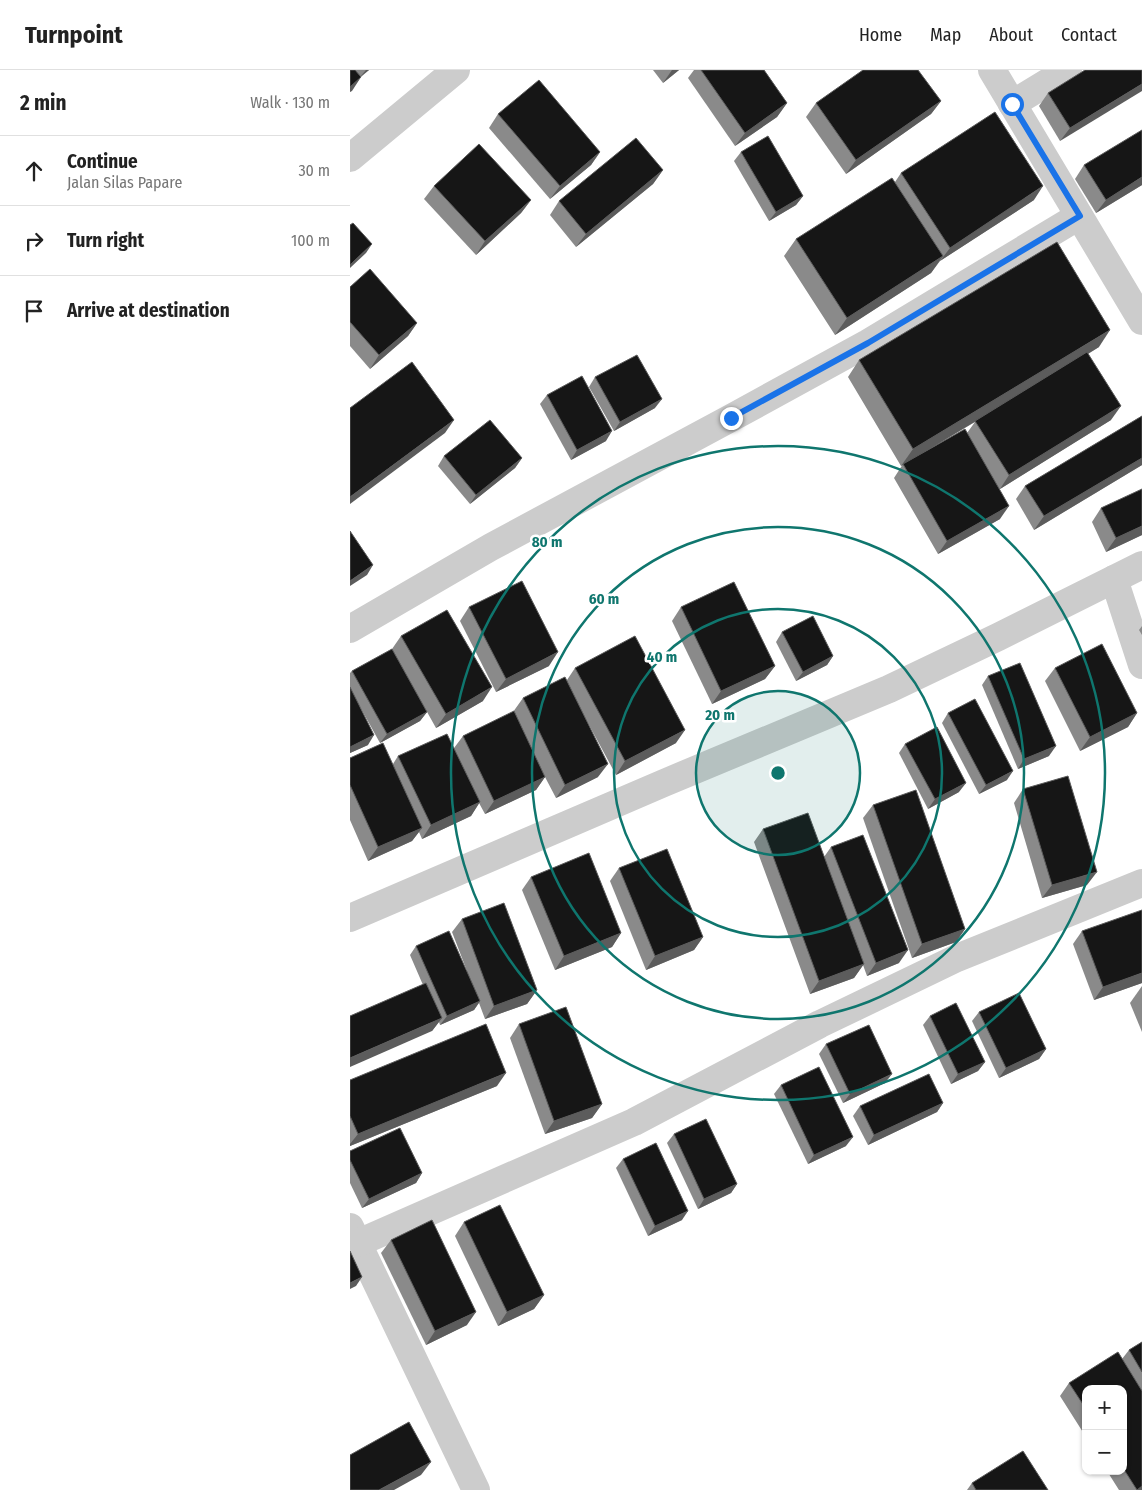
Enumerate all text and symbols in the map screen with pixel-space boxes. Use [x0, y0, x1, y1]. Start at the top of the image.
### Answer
text: Turnpoint [25, 21, 123, 49]
text: Home [859, 24, 902, 46]
text: Map [930, 24, 961, 46]
text: About [989, 24, 1033, 46]
text: Contact [1061, 24, 1117, 46]
text: 2 min [20, 90, 67, 116]
text: Walk · 130 m [250, 93, 330, 112]
route start [1001, 93, 1024, 116]
text: Continue [67, 150, 138, 173]
icon: ahead [20, 157, 48, 185]
text: 30 m [298, 161, 330, 180]
text: Jalan Silas Papare [67, 173, 182, 192]
icon: right [20, 227, 48, 255]
text: Turn right [67, 229, 144, 252]
text: 100 m [291, 231, 330, 250]
icon: arrive [20, 297, 48, 325]
text: Arrive at destination [67, 299, 230, 322]
route end [720, 407, 743, 430]
text: 80 m [532, 533, 562, 551]
text: 60 m [589, 590, 619, 608]
text: 40 m [647, 648, 677, 666]
text: 20 m [704, 706, 735, 724]
centre of rings [769, 764, 787, 782]
map controls [1082, 1385, 1127, 1475]
button: + [1082, 1385, 1127, 1430]
button: − [1082, 1430, 1127, 1475]

